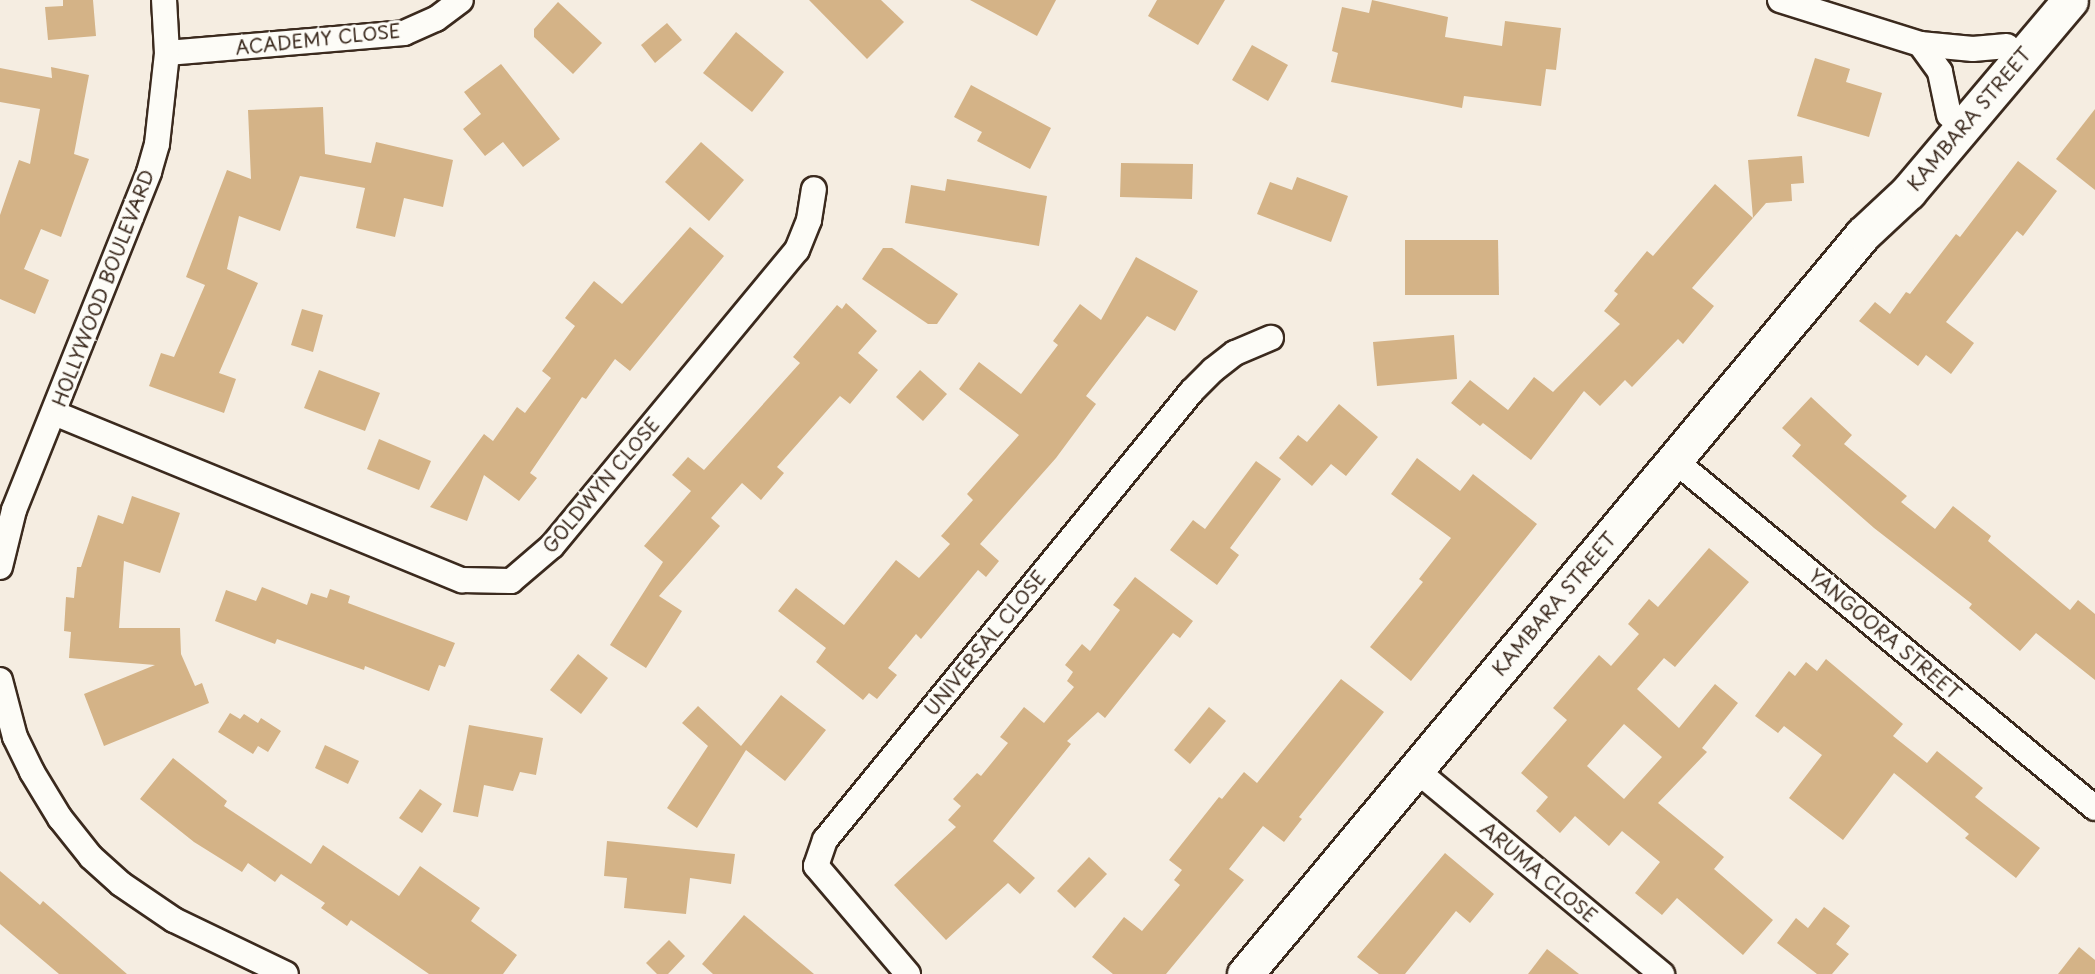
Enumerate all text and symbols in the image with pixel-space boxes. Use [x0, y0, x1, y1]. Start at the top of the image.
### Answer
street label: ACADEMY CLOSE [233, 19, 403, 59]
street label: KAMBARA STREET [1901, 41, 2037, 197]
street label: HOLLYWOOD BOULEVARD [47, 166, 159, 410]
street label: GOLDWYN CLOSE [537, 412, 665, 558]
street label: KAMBARA STREET [1486, 526, 1622, 682]
street label: YANGOORA STREET [1803, 563, 1967, 705]
street label: UNIVERSAL CLOSE [920, 566, 1050, 720]
street label: ARUMA CLOSE [1477, 817, 1601, 927]

